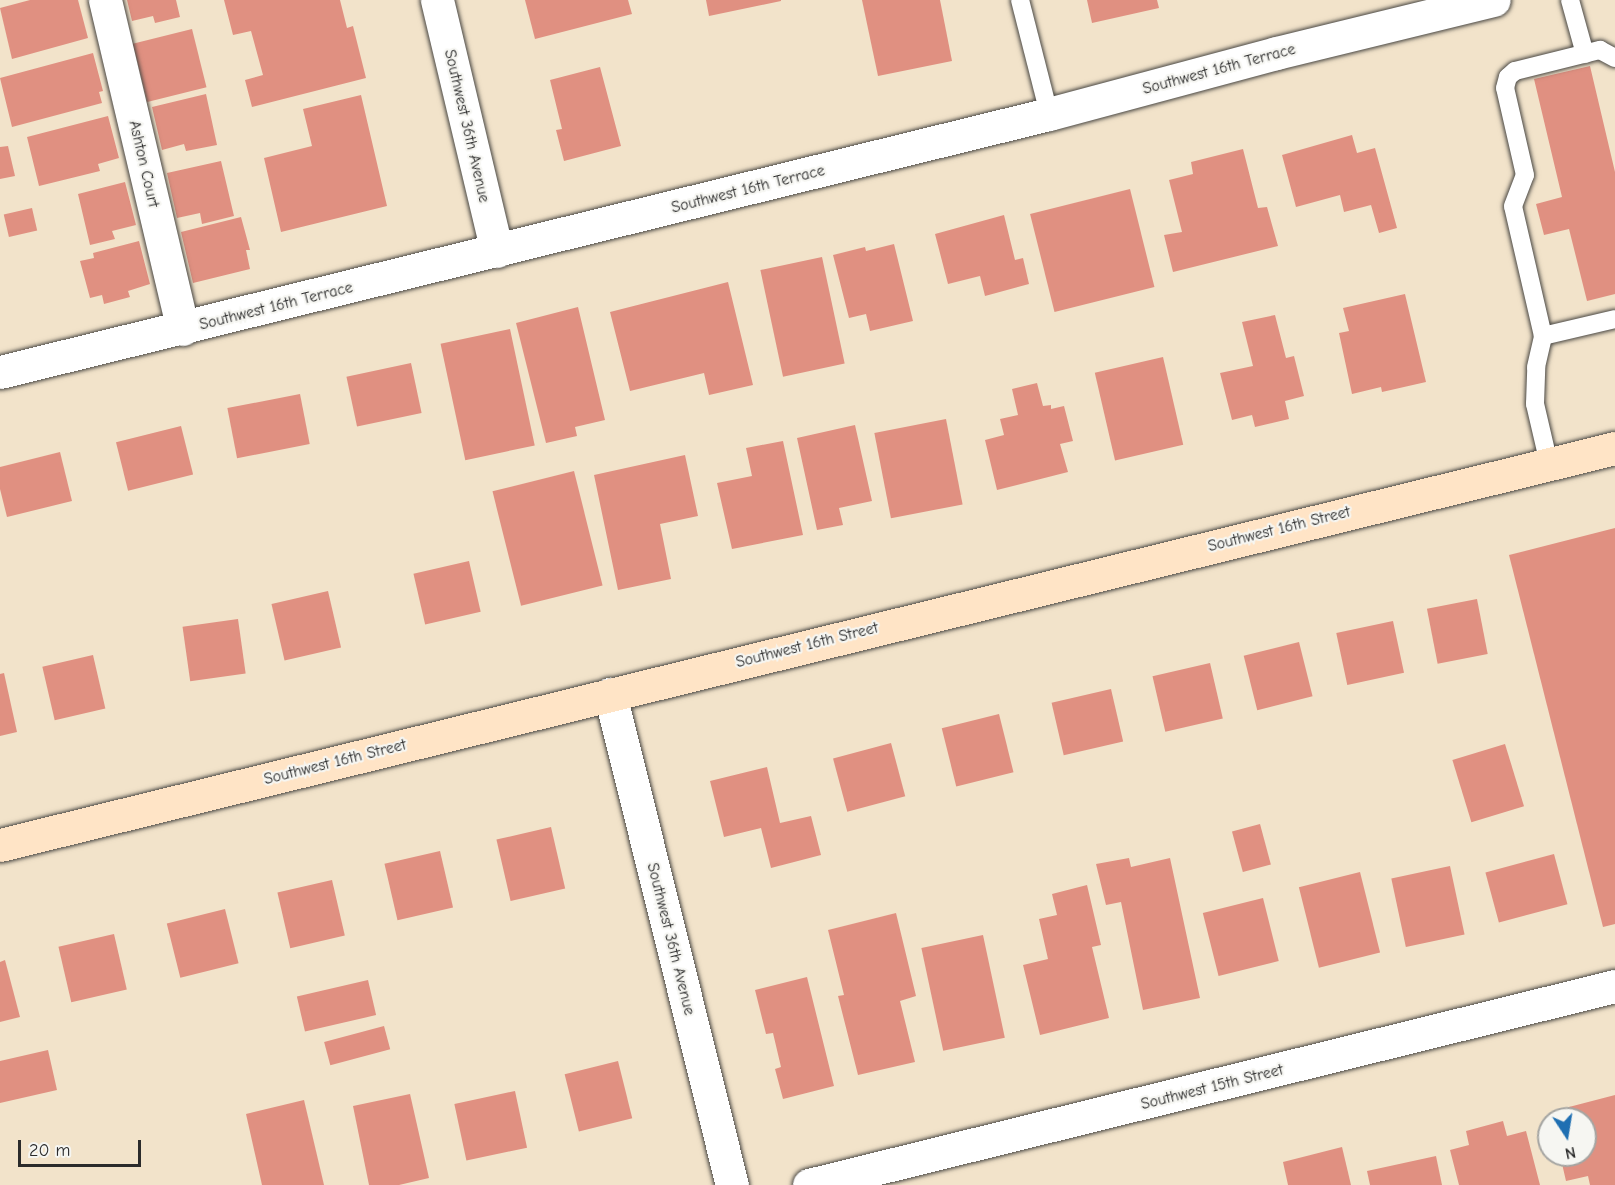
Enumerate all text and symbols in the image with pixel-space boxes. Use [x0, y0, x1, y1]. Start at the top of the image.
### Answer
street label: Southwest 16th Terrace [1140, 39, 1298, 99]
street label: Southwest 36th Avenue [440, 48, 494, 204]
street label: Ashton Court [125, 119, 163, 209]
street label: Southwest 16th Terrace [669, 161, 827, 217]
street label: Southwest 16th Terrace [197, 278, 355, 334]
street label: Southwest 16th Street [1206, 502, 1352, 556]
street label: Southwest 16th Street [734, 618, 880, 672]
street label: Southwest 16th Street [262, 735, 408, 789]
street label: Southwest 36th Avenue [643, 861, 699, 1017]
street label: Southwest 15th Street [1139, 1060, 1285, 1114]
north arrow [1537, 1107, 1597, 1167]
scale bar [21, 1128, 144, 1166]
text: 20 m [29, 1140, 70, 1161]
text: N [1563, 1143, 1577, 1163]

